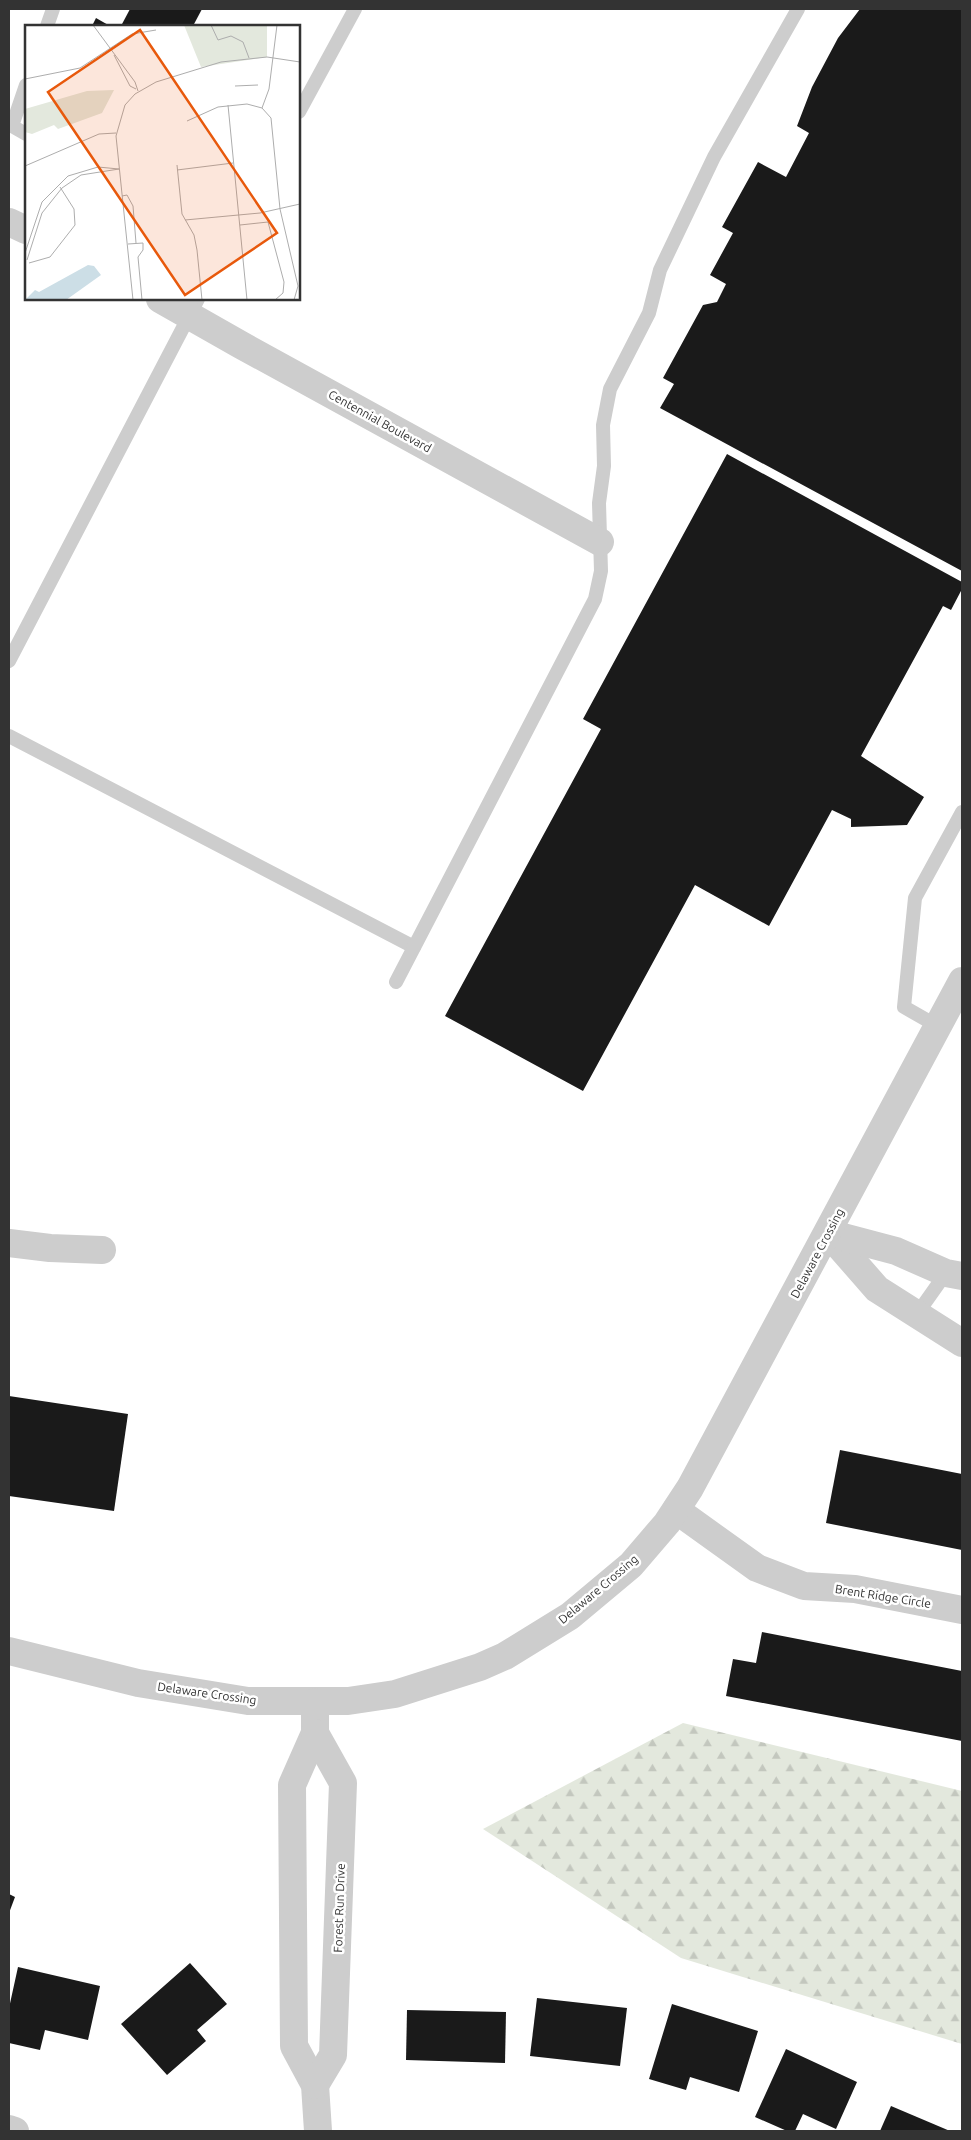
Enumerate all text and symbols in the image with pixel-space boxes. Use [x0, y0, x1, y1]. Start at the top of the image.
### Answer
inset map [25, 25, 300, 300]
street label: Centennial Boulevard [326, 387, 434, 455]
street label: Delaware Crossing [788, 1206, 846, 1300]
street label: Delaware Crossing [556, 1552, 640, 1626]
street label: Brent Ridge Circle [834, 1582, 932, 1610]
street label: Delaware Crossing [157, 1680, 257, 1706]
street label: Forest Run Drive [331, 1863, 347, 1953]

